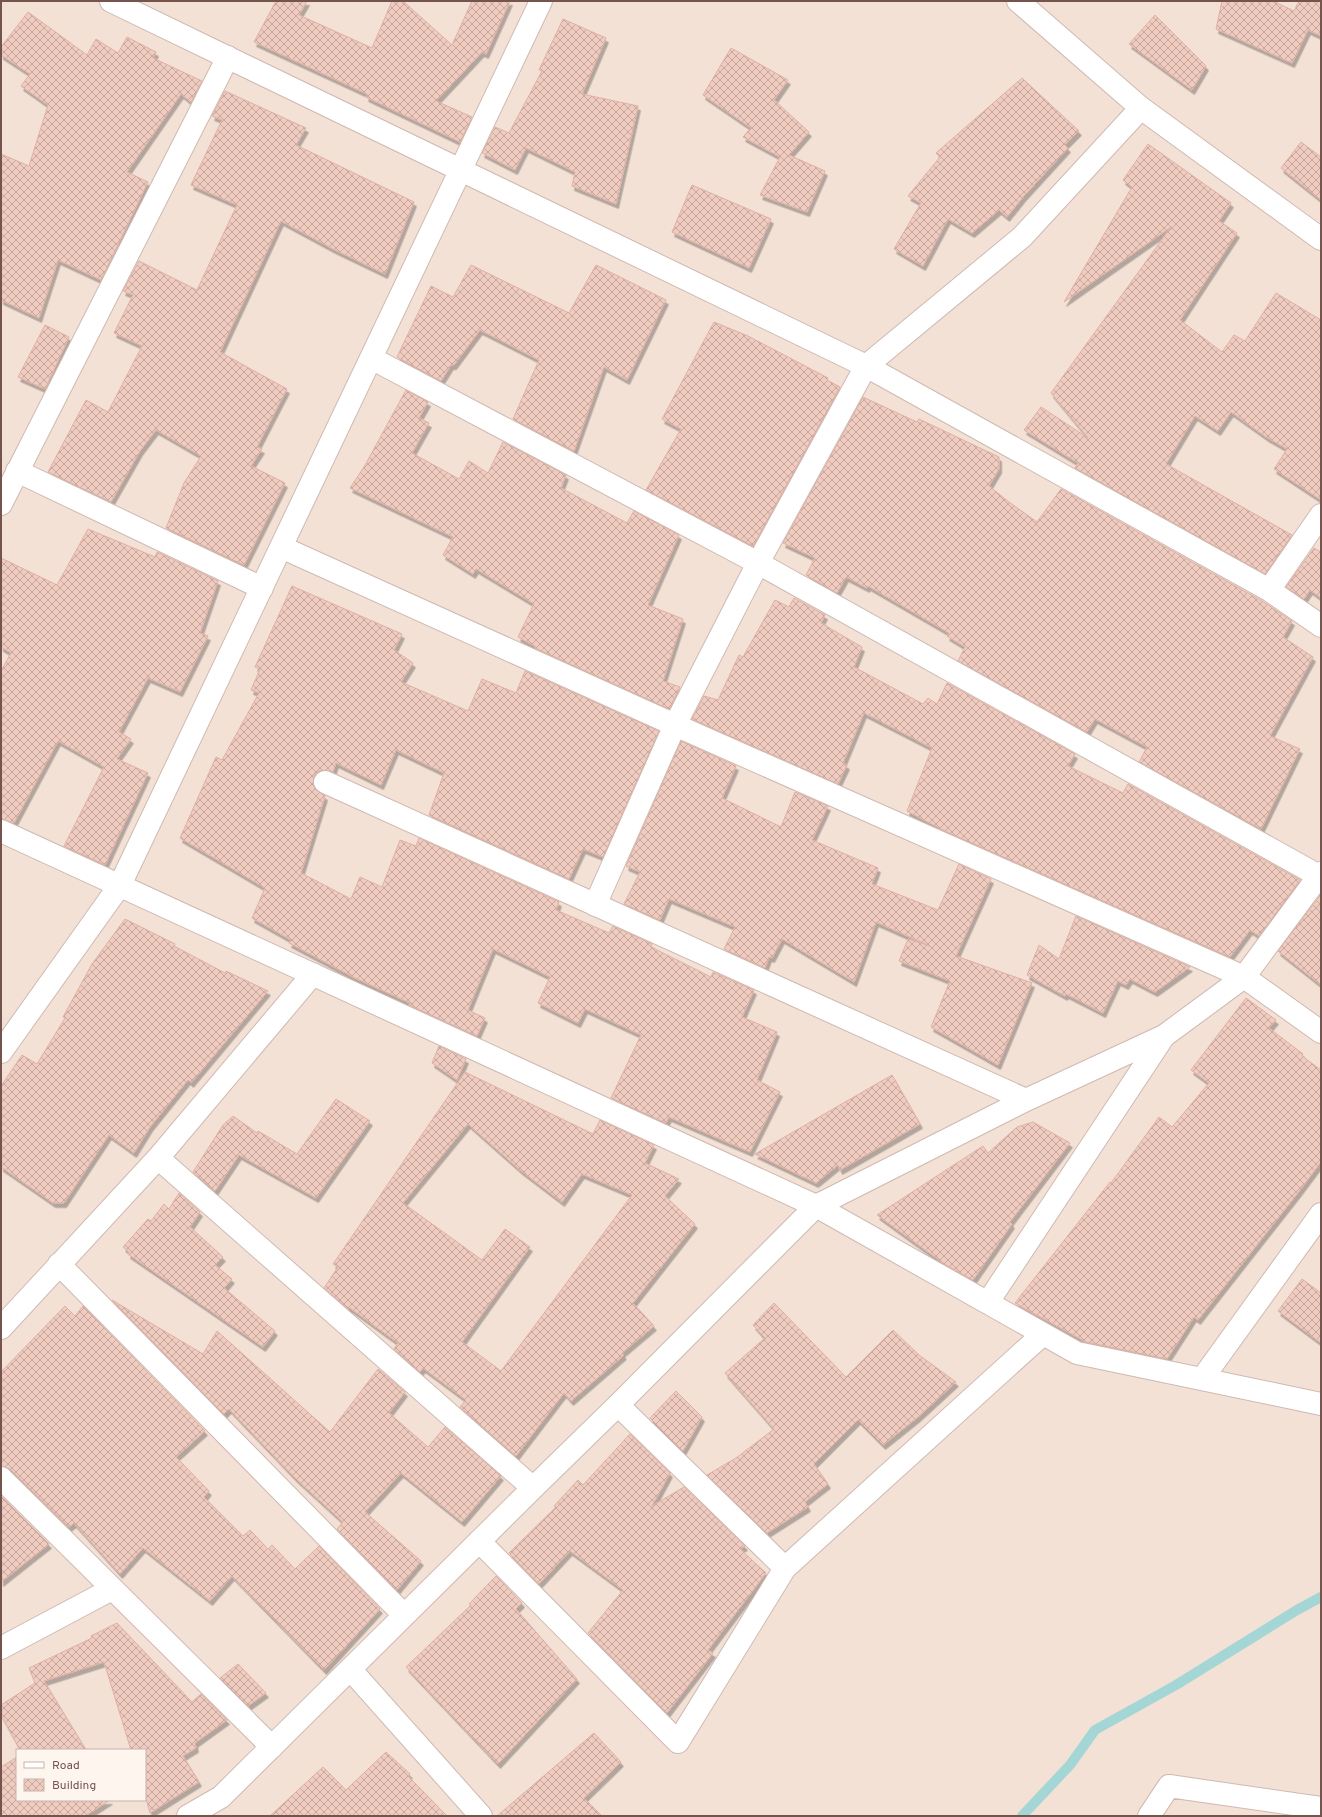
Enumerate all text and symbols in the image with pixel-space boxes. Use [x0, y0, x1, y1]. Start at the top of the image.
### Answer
legend [16, 1749, 146, 1801]
text: Road [52, 1758, 80, 1774]
text: Building [52, 1778, 96, 1794]

